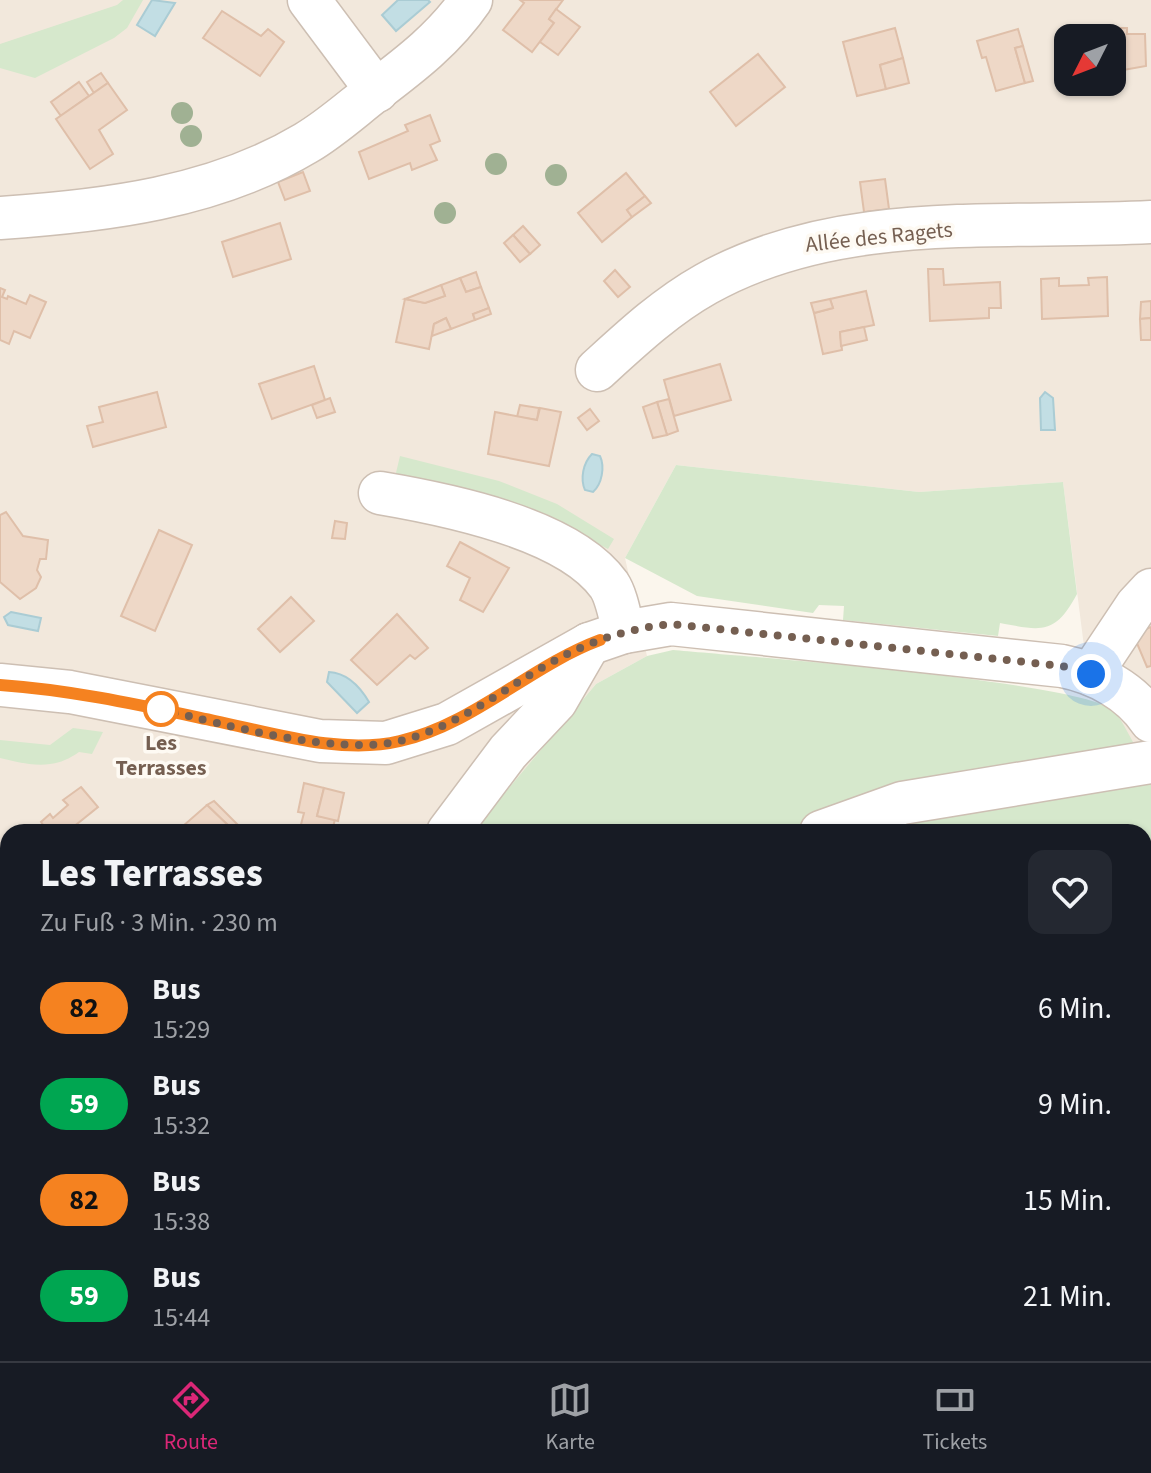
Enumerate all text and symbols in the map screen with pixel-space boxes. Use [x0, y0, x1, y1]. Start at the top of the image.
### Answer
north arrow [1054, 24, 1126, 96]
map controls [1054, 24, 1126, 96]
street label: Allée des Ragets [804, 213, 954, 261]
your location [1071, 654, 1111, 694]
marker: Les Terrasses [144, 692, 178, 726]
place label: Les Terrasses [115, 727, 207, 784]
text: Les Terrasses [40, 847, 263, 901]
button: heart [1028, 850, 1112, 934]
text: Zu Fuß · 3 Min. · 230 m [40, 904, 278, 941]
text: Bus [152, 968, 200, 1011]
text: 6 Min. [1038, 987, 1112, 1030]
text: 82 [69, 988, 99, 1028]
text: 15:29 [152, 1011, 210, 1048]
text: Bus [152, 1064, 200, 1107]
text: 9 Min. [1038, 1083, 1112, 1126]
text: 59 [69, 1084, 99, 1124]
text: 15:32 [152, 1107, 210, 1144]
text: Bus [152, 1160, 200, 1203]
text: 15 Min. [1023, 1179, 1112, 1222]
text: 82 [69, 1180, 99, 1220]
text: 15:38 [152, 1203, 210, 1240]
text: Bus [152, 1256, 200, 1299]
text: 21 Min. [1023, 1275, 1112, 1318]
text: 59 [69, 1276, 99, 1316]
text: 15:44 [152, 1299, 210, 1336]
tab: Route [164, 1378, 218, 1458]
tab: Karte [545, 1378, 595, 1458]
tab: Tickets [922, 1378, 987, 1458]

